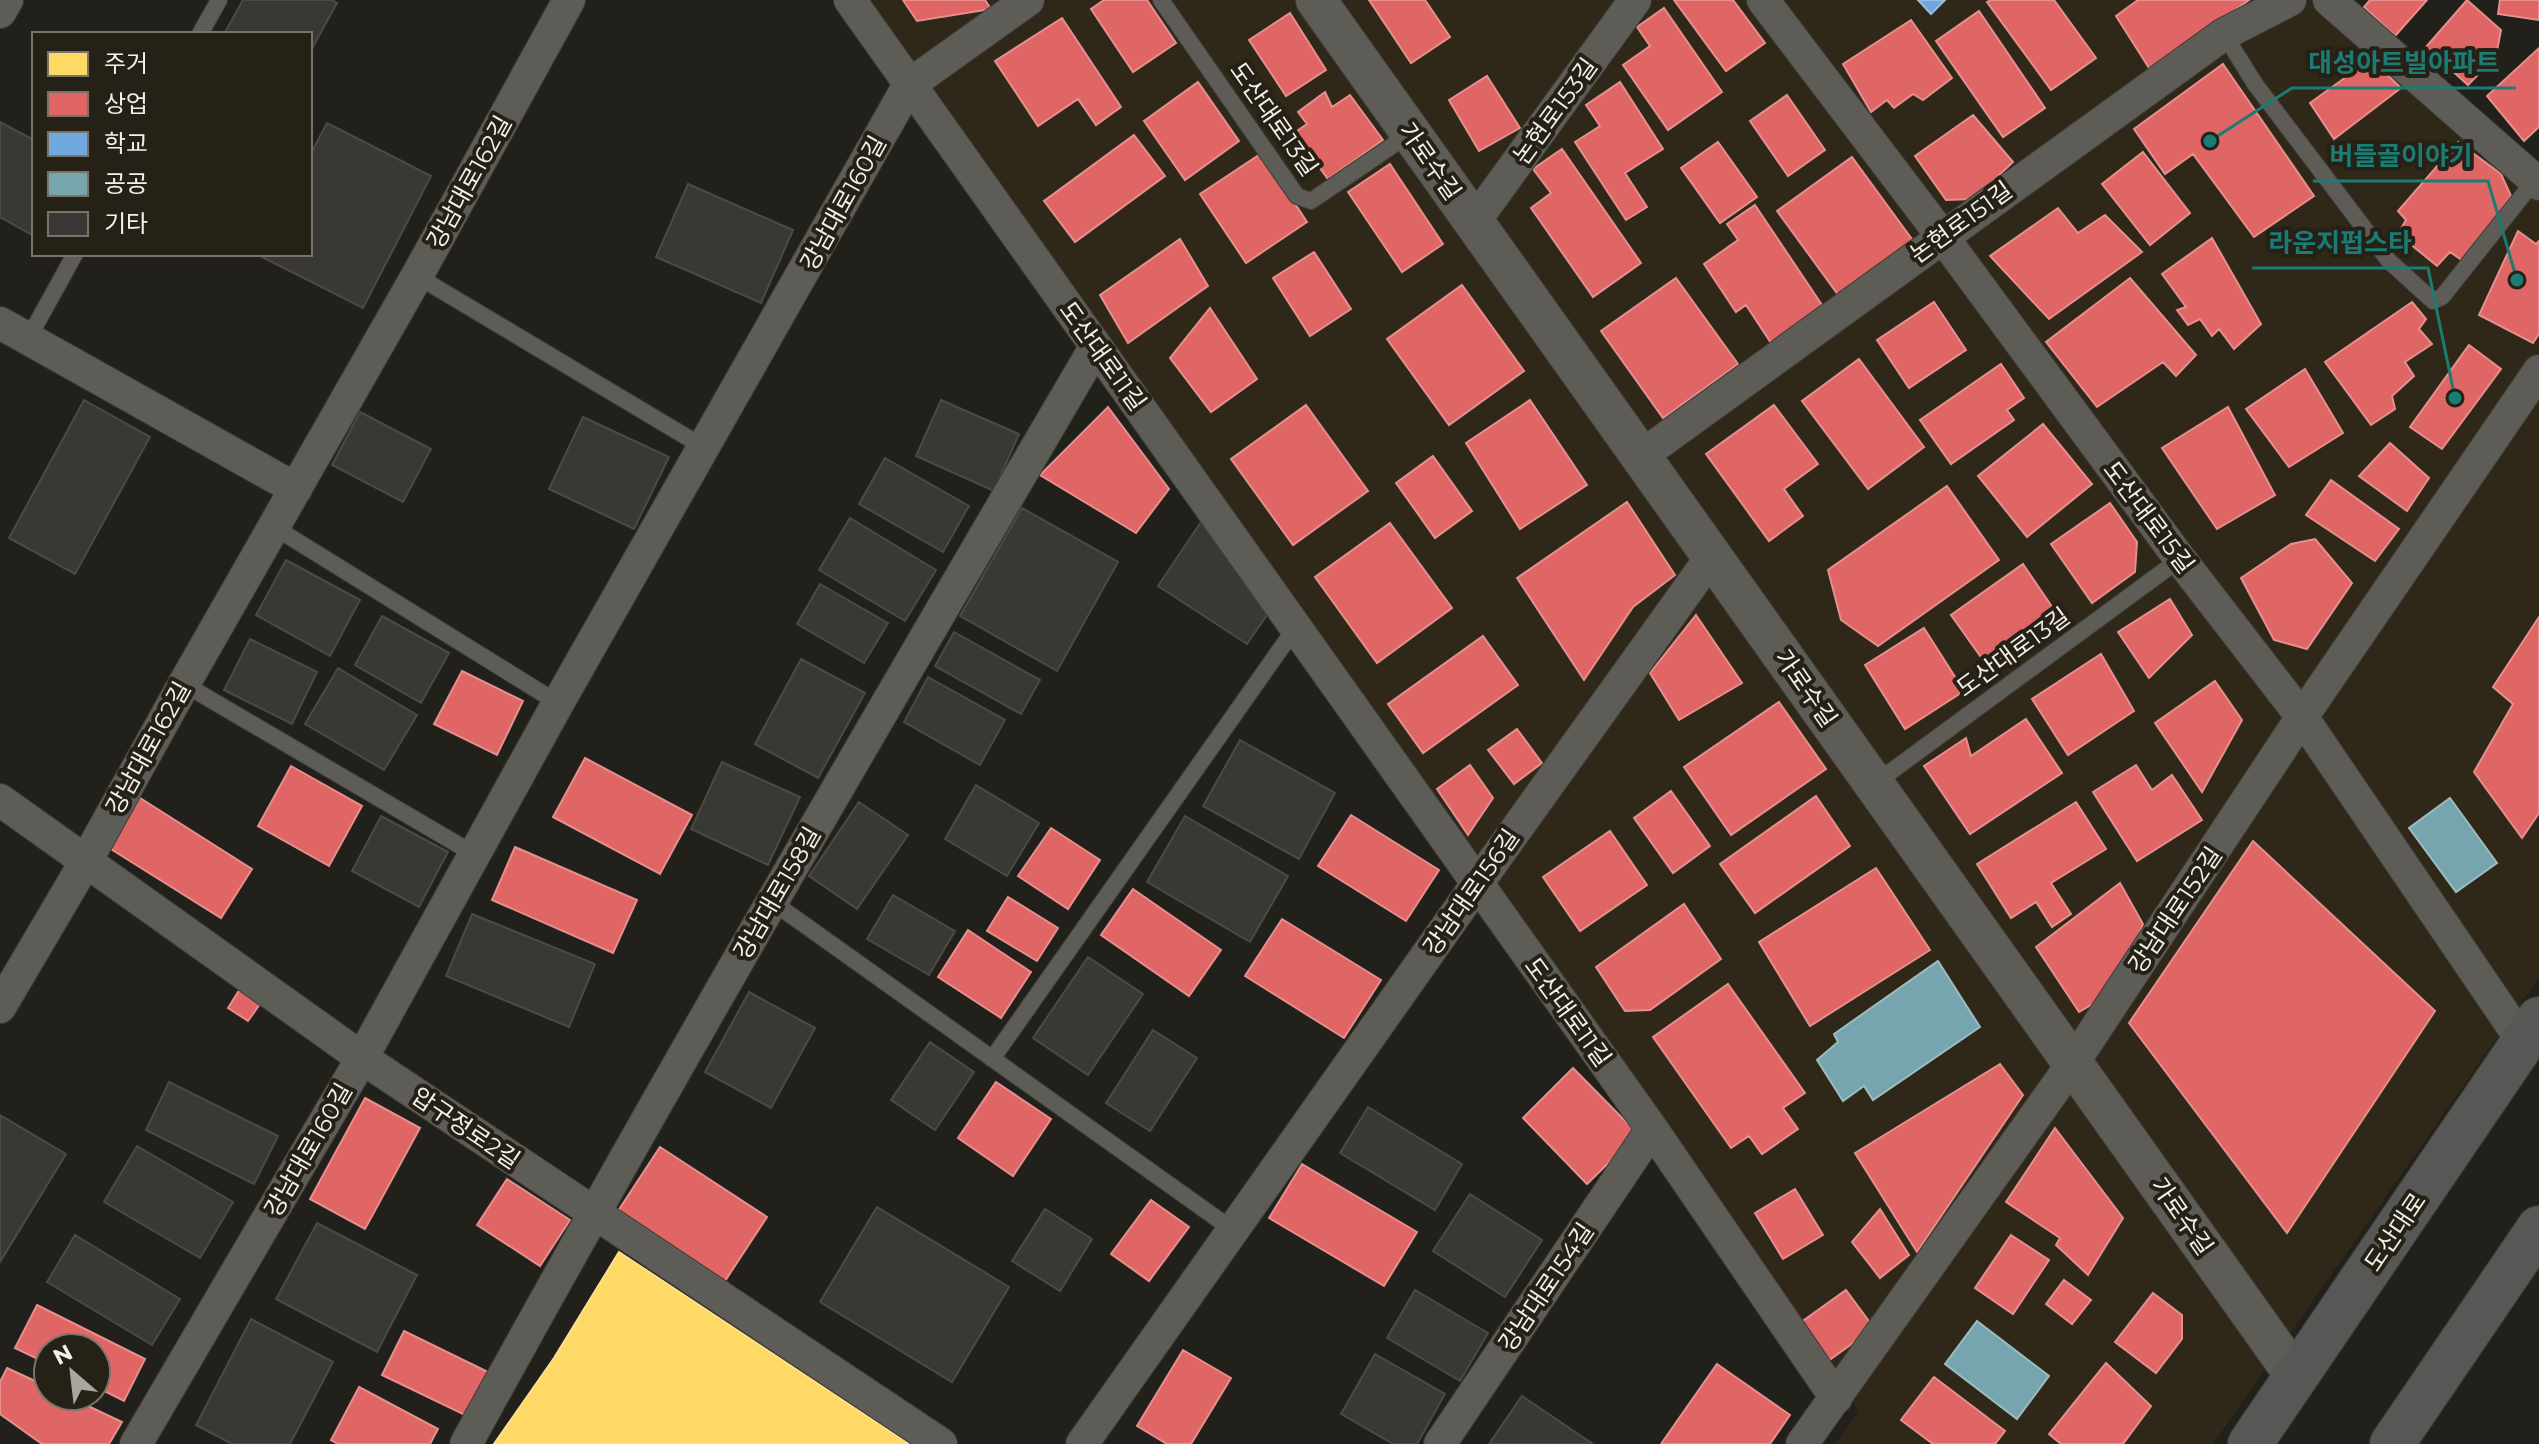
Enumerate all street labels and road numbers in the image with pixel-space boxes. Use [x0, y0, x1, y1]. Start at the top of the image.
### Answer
street label: 논현로153길 [1507, 52, 1603, 170]
street label: 도산대로13길 [1224, 56, 1324, 182]
street label: 강남대로162길 [421, 111, 517, 253]
street label: 가로수길 [1393, 117, 1467, 205]
street label: 강남대로160길 [794, 131, 892, 275]
street label: 논현로151길 [1904, 175, 2018, 269]
street label: 도산대로11길 [1054, 296, 1152, 416]
street label: 도산대로15길 [2098, 455, 2200, 579]
street label: 도산대로13길 [1951, 601, 2075, 703]
street label: 가로수길 [1769, 644, 1843, 732]
street label: 강남대로162길 [100, 677, 196, 819]
street label: 강남대로158길 [727, 822, 827, 964]
street label: 강남대로156길 [1417, 823, 1525, 961]
street label: 강남대로152길 [2122, 841, 2228, 979]
street label: 도산대로11길 [1519, 952, 1617, 1072]
street label: 강남대로160길 [258, 1078, 358, 1222]
street label: 압구정로2길 [406, 1081, 526, 1175]
street label: 가로수길 [2145, 1172, 2219, 1260]
street label: 도산대로 [2358, 1187, 2432, 1277]
street label: 강남대로154길 [1492, 1217, 1600, 1357]

